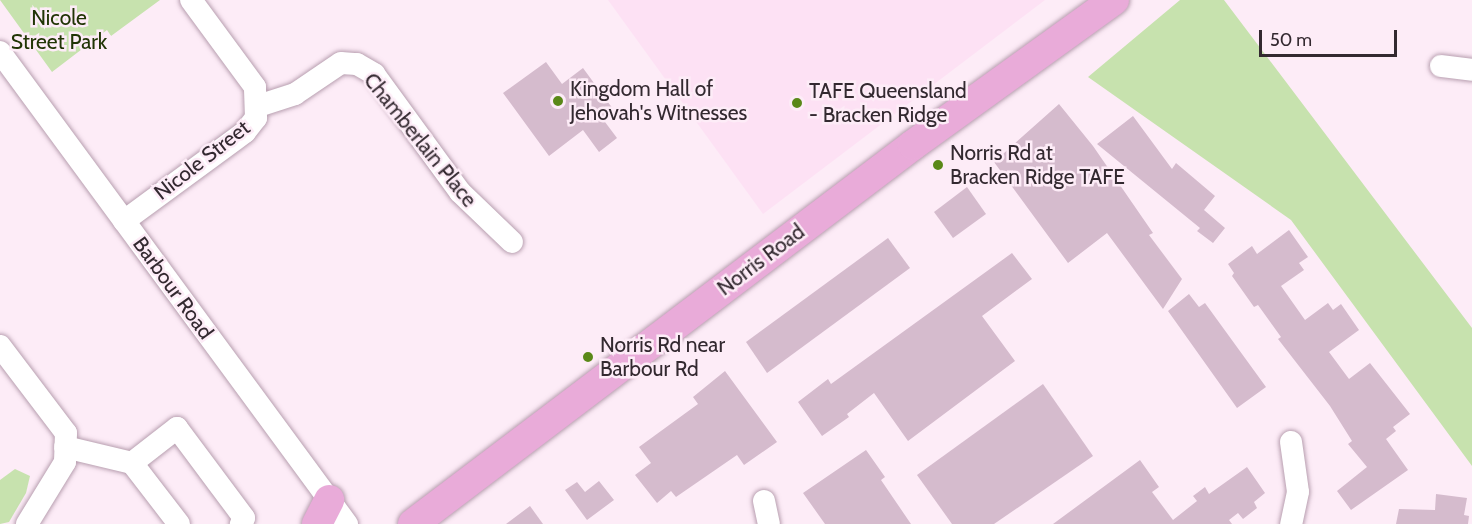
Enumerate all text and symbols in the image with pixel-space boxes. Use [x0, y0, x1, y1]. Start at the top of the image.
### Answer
park label: Nicole Street Park [11, 5, 107, 55]
scale bar [1262, 18, 1400, 56]
text: 50 m [1270, 29, 1312, 51]
street label: Chamberlain Place [358, 68, 482, 212]
place label: Kingdom Hall of Jehovah's Witnesses [570, 76, 747, 126]
place label: TAFE Queensland - Bracken Ridge [809, 78, 967, 128]
marker: Kingdom Hall of Jehovah's Witnesses [551, 94, 565, 108]
marker: TAFE Queensland - Bracken Ridge [790, 96, 804, 110]
street label: Nicole Street [149, 115, 255, 205]
place label: Norris Rd at Bracken Ridge TAFE [950, 140, 1125, 190]
marker: Norris Rd at Bracken Ridge TAFE [931, 158, 945, 172]
street label: Norris Road [712, 219, 810, 301]
street label: Barbour Road [127, 232, 219, 344]
place label: Norris Rd near Barbour Rd [600, 332, 725, 382]
marker: Norris Rd near Barbour Rd [581, 350, 595, 364]

